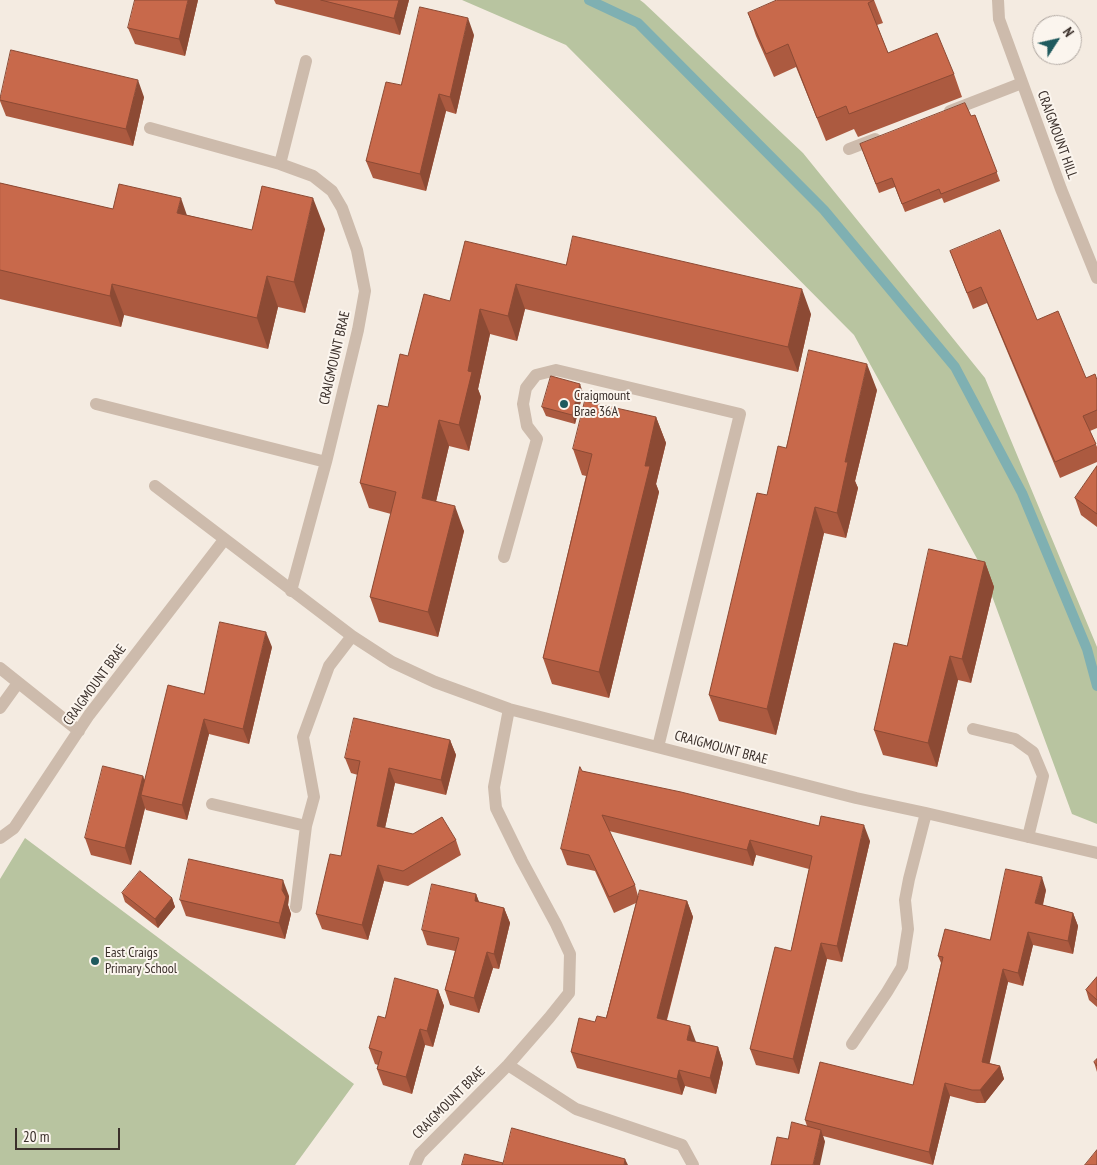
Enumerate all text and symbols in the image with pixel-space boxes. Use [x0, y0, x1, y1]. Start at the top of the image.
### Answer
north arrow [1032, 15, 1082, 65]
text: N [1059, 24, 1078, 40]
street label: CRAIGMOUNT HILL [1033, 89, 1081, 181]
street label: CRAIGMOUNT BRAE [316, 309, 354, 407]
place label: Craigmount Brae 36A [574, 388, 630, 421]
marker: Craigmount Brae 36A [558, 398, 570, 410]
street label: CRAIGMOUNT BRAE [60, 641, 130, 729]
street label: CRAIGMOUNT BRAE [673, 727, 769, 769]
place label: East Craigs Primary School [105, 945, 177, 978]
marker: East Craigs Primary School [89, 955, 101, 967]
street label: CRAIGMOUNT BRAE [409, 1063, 489, 1143]
scale bar [18, 1118, 122, 1150]
text: 20 m [23, 1127, 49, 1146]

